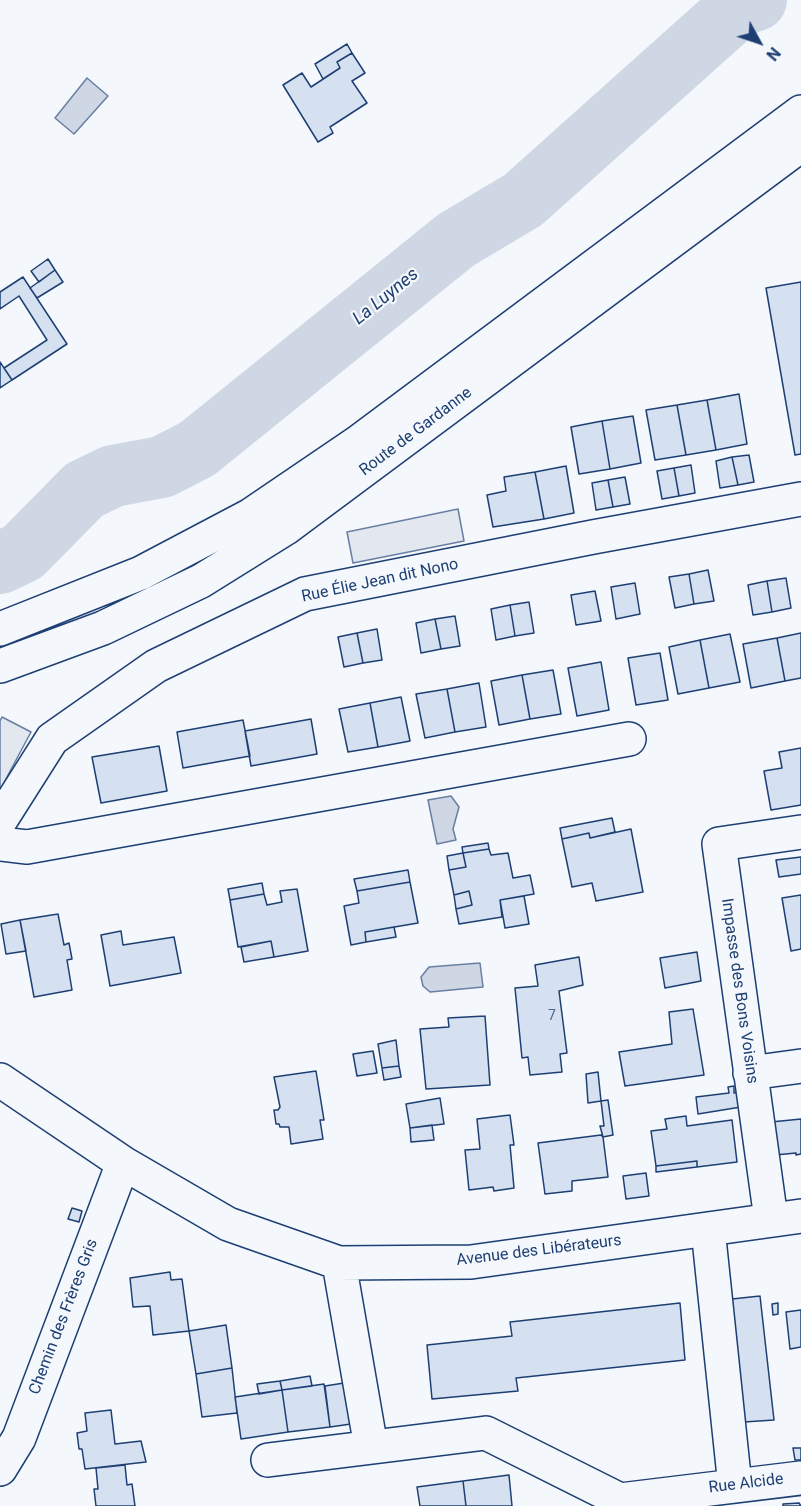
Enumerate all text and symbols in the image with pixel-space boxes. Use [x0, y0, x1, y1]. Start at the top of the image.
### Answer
north arrow [729, 12, 789, 72]
text: N [762, 43, 784, 64]
water label: La Luynes [349, 264, 423, 330]
street label: Route de Gardanne [356, 383, 476, 481]
street label: Rue Élie Jean dit Nono [300, 555, 460, 607]
street label: Impasse des Bons Voisins [716, 897, 762, 1085]
house number: 7 [548, 1008, 556, 1024]
street label: Avenue des Libérateurs [455, 1231, 623, 1271]
street label: Chemin des Frères Gris [25, 1237, 103, 1397]
street label: Rue Alcide [707, 1470, 785, 1498]

